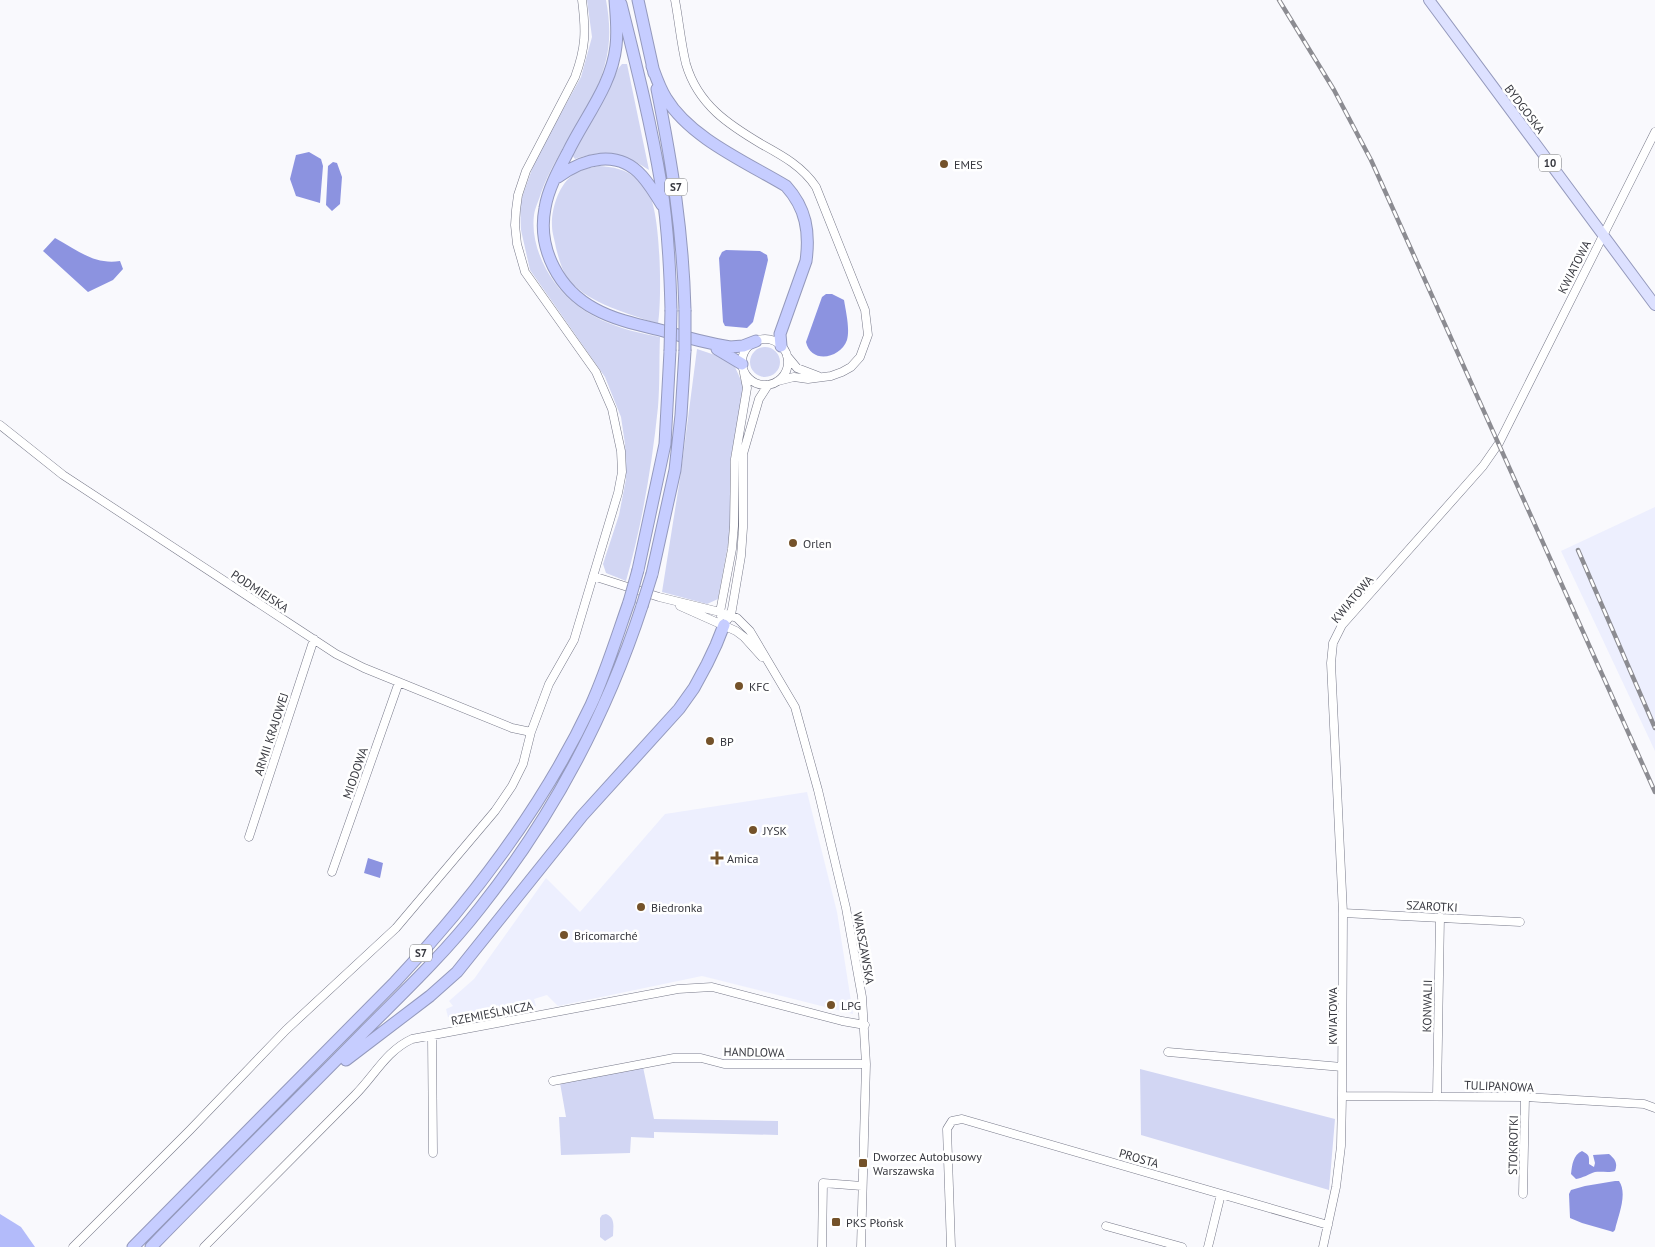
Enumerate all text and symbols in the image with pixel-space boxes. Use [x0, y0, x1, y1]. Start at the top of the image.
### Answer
street label: BYDGOSKA [1502, 82, 1548, 136]
road number: 10 [1539, 154, 1561, 172]
place label: EMES [954, 157, 983, 172]
marker: EMES [938, 158, 950, 170]
road number: S7 [665, 178, 687, 196]
street label: KWIATOWA [1554, 238, 1594, 296]
place label: Orlen [803, 536, 831, 551]
marker: Orlen [787, 537, 799, 549]
street label: PODMIEJSKA [228, 567, 292, 615]
street label: KWIATOWA [1328, 572, 1376, 626]
place label: KFC [749, 679, 770, 694]
marker: KFC [733, 680, 745, 692]
street label: ARMII KRAJOWEJ [251, 691, 291, 777]
place label: BP [720, 734, 734, 749]
marker: BP [704, 735, 716, 747]
street label: MIODOWA [339, 745, 371, 801]
place label: JYSK [762, 823, 787, 838]
marker: JYSK [747, 824, 759, 836]
place label: Amica [727, 851, 758, 866]
marker: Amica [711, 852, 723, 864]
street label: SZAROTKI [1406, 897, 1458, 915]
place label: Biedronka [651, 900, 703, 915]
marker: Biedronka [635, 901, 647, 913]
street label: WARSZAWSKA [850, 911, 878, 985]
place label: Bricomarché [574, 928, 638, 943]
marker: Bricomarché [558, 929, 570, 941]
road number: S7 [410, 944, 432, 961]
street label: KONWALII [1419, 979, 1435, 1033]
street label: KWIATOWA [1325, 987, 1340, 1045]
street label: RZEMIEŚLNICZA [450, 998, 534, 1028]
place label: LPG [841, 998, 861, 1013]
marker: LPG [825, 999, 837, 1011]
street label: HANDLOWA [723, 1044, 785, 1060]
street label: TULIPANOWA [1464, 1077, 1534, 1095]
street label: STOKROTKI [1505, 1115, 1521, 1175]
street label: PROSTA [1117, 1145, 1161, 1171]
place label: Dworzec Autobusowy Warszawska [873, 1149, 982, 1178]
marker: Dworzec Autobusowy Warszawska [857, 1157, 869, 1169]
place label: PKS Płońsk [846, 1215, 904, 1230]
marker: PKS Płońsk [830, 1216, 842, 1228]

